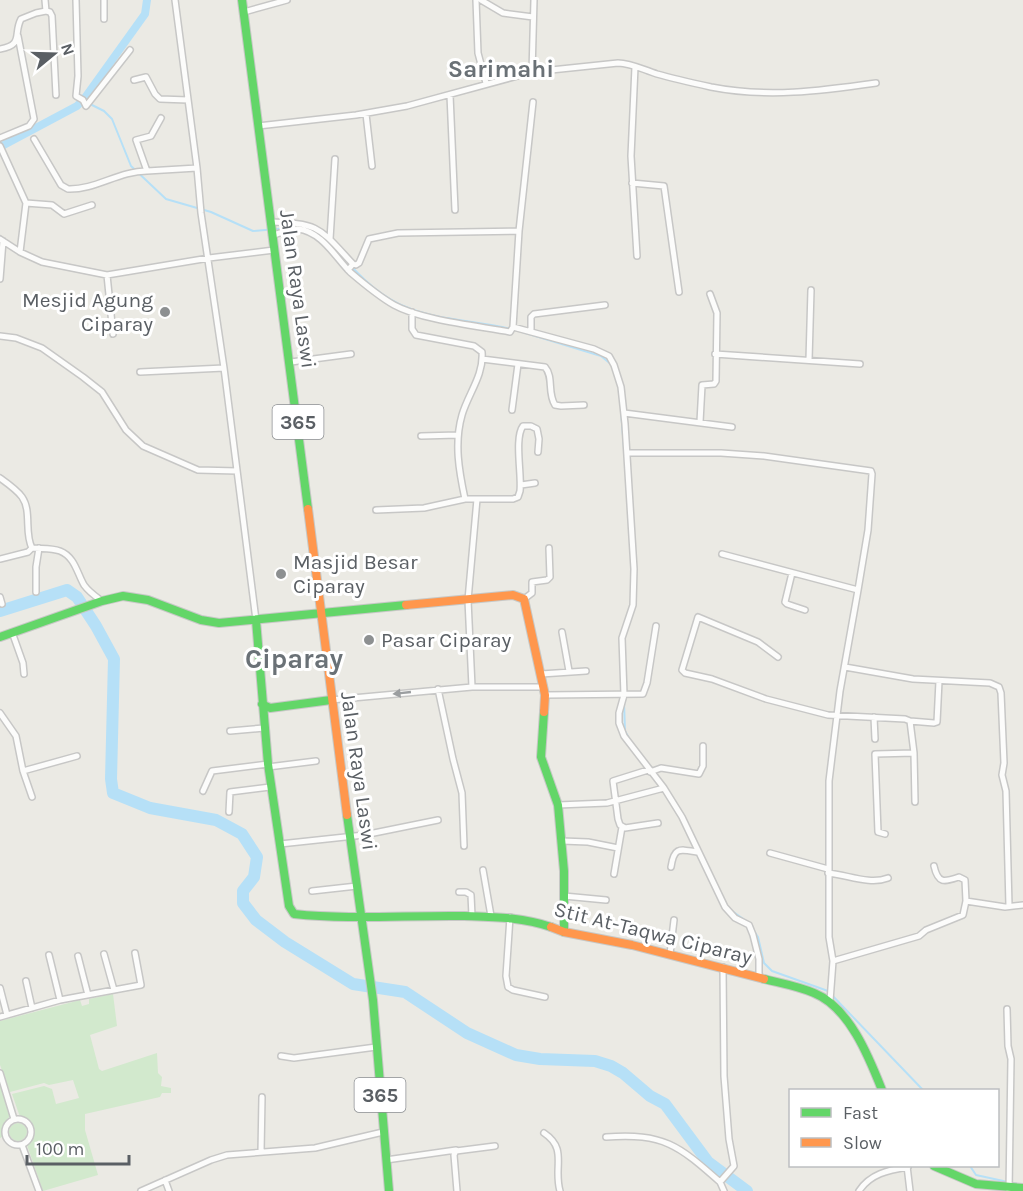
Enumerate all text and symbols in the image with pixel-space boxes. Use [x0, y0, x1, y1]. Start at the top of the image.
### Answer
north arrow [24, 24, 84, 84]
text: N [57, 41, 79, 58]
district label: Sarimahi [448, 55, 554, 83]
street label: Jalan Raya Laswi [275, 208, 321, 370]
place label: Mesjid Agung Ciparay [22, 288, 153, 336]
marker: Mesjid Agung Ciparay [158, 305, 172, 319]
road number: 365 [272, 405, 324, 439]
place label: Masjid Besar Ciparay [293, 550, 418, 598]
marker: Masjid Besar Ciparay [274, 567, 288, 581]
place label: Pasar Ciparay [381, 628, 511, 652]
marker: Pasar Ciparay [362, 633, 376, 647]
district label: Ciparay [245, 643, 344, 675]
one-way arrow [392, 688, 411, 698]
street label: Jalan Raya Laswi [336, 690, 382, 852]
street label: Stit At-Taqwa Ciparay [552, 897, 755, 969]
road number: 365 [354, 1078, 406, 1112]
legend [789, 1089, 999, 1167]
text: Fast [843, 1102, 878, 1124]
scale bar [27, 1128, 129, 1166]
text: Slow [843, 1132, 882, 1154]
text: 100 m [36, 1138, 84, 1160]

